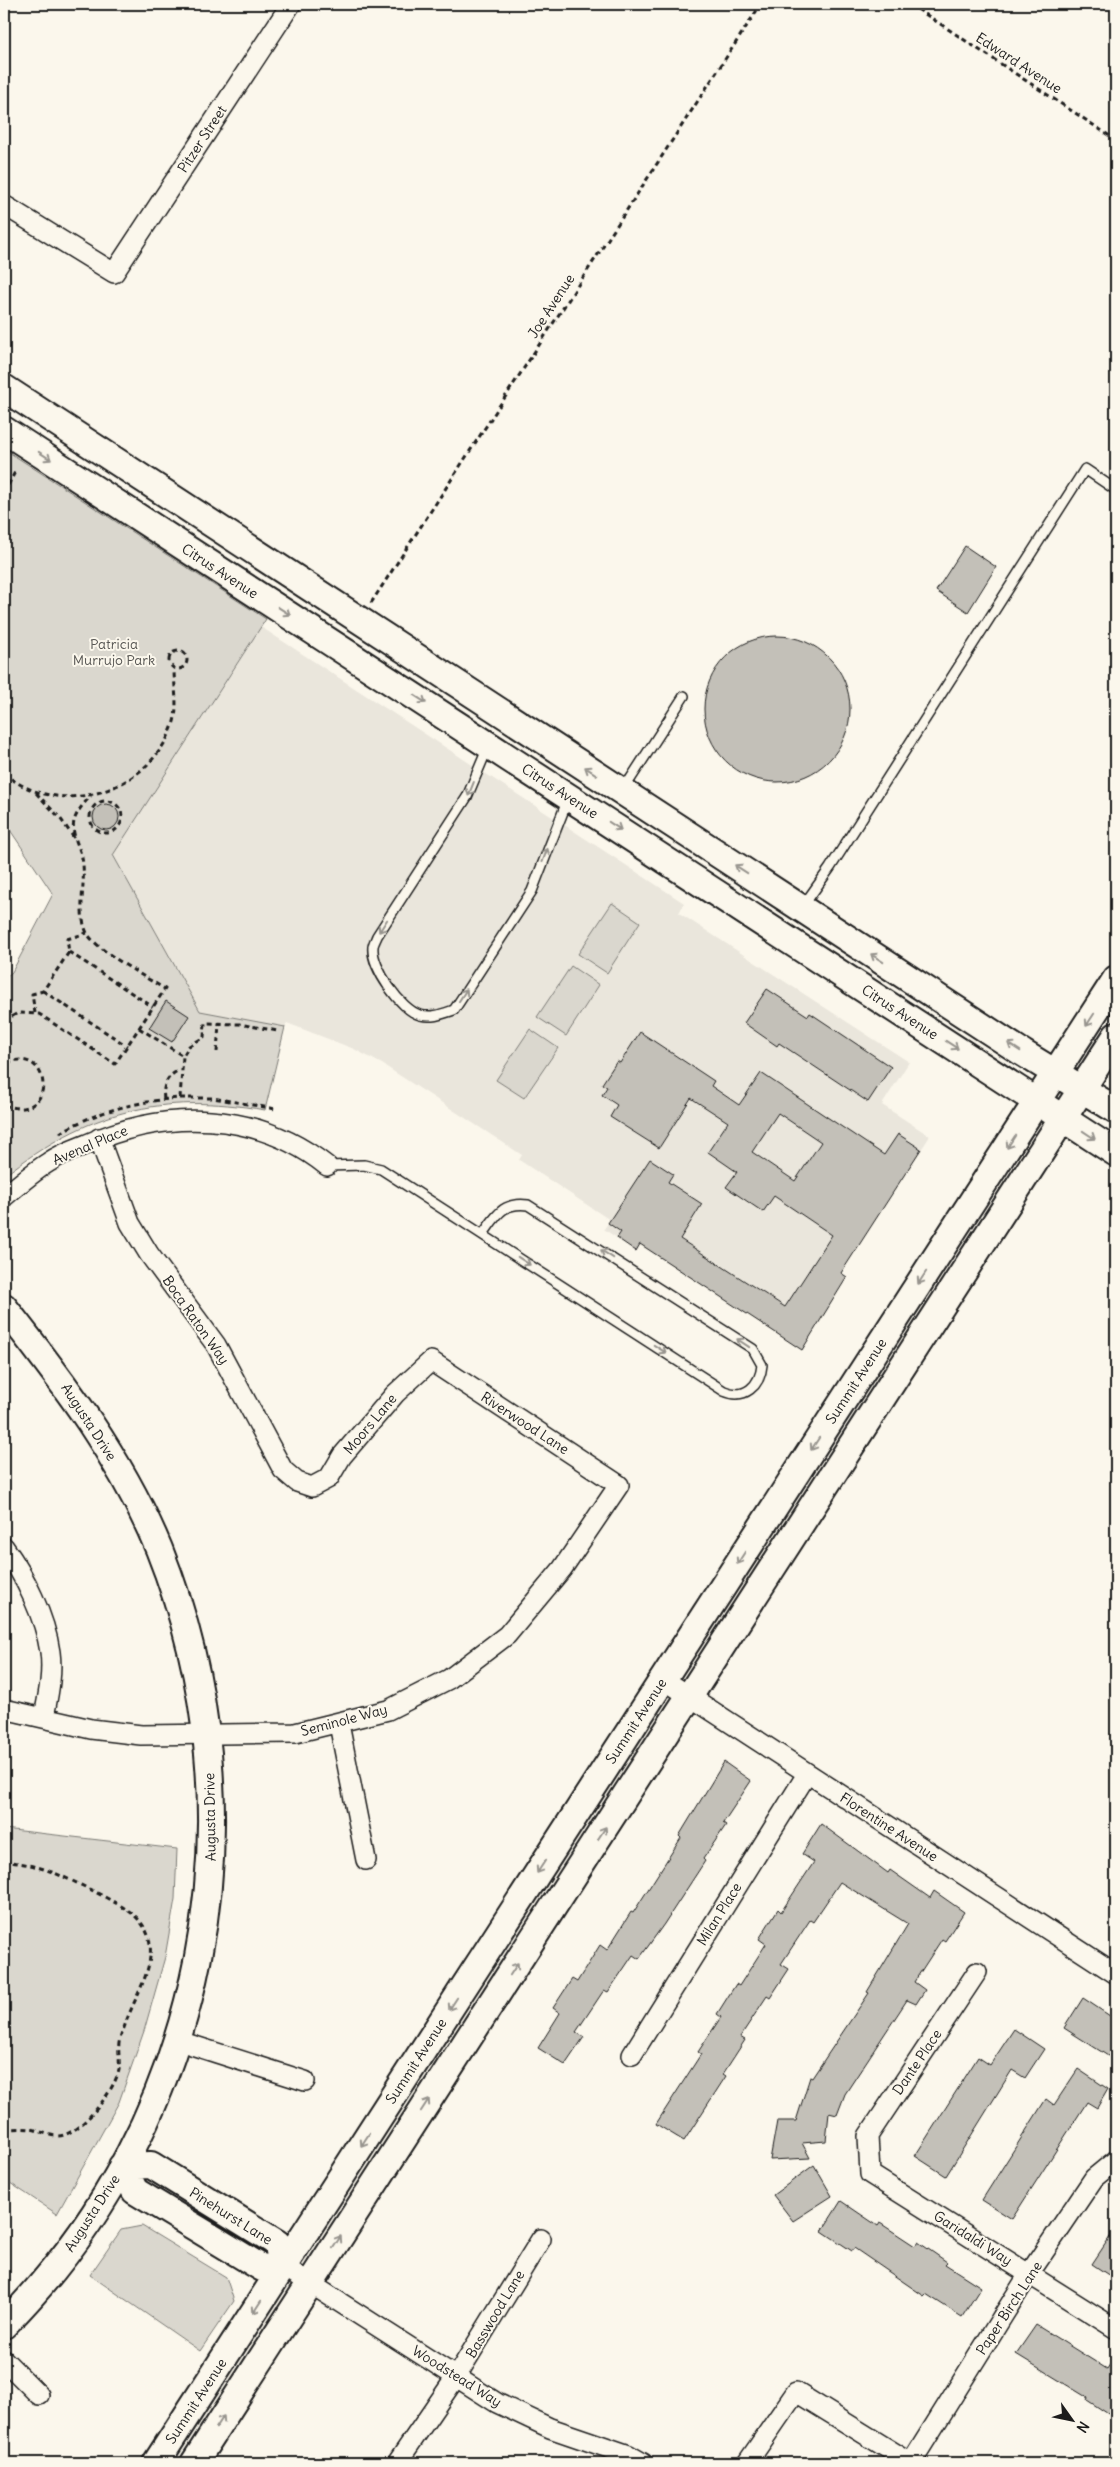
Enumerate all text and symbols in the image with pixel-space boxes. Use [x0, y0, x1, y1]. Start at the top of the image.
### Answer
street label: Edward Avenue [972, 28, 1066, 98]
street label: Pitzer Street [174, 102, 231, 176]
street label: Joe Avenue [524, 271, 578, 341]
one-way arrow [37, 452, 51, 462]
street label: Citrus Avenue [178, 540, 262, 602]
one-way arrow [276, 607, 290, 617]
park label: Patricia Murrujo Park [73, 635, 155, 669]
one-way arrow [413, 695, 427, 705]
street label: Citrus Avenue [518, 760, 602, 822]
one-way arrow [584, 766, 598, 776]
one-way arrow [465, 781, 475, 796]
one-way arrow [608, 821, 622, 831]
one-way arrow [541, 848, 550, 864]
one-way arrow [735, 864, 749, 874]
one-way arrow [378, 919, 388, 933]
one-way arrow [871, 953, 885, 963]
street label: Citrus Avenue [858, 981, 942, 1043]
one-way arrow [458, 988, 469, 1002]
one-way arrow [1084, 1012, 1094, 1026]
one-way arrow [944, 1040, 958, 1050]
one-way arrow [1007, 1041, 1021, 1051]
street label: Avenal Place [50, 1121, 130, 1169]
one-way arrow [1082, 1131, 1096, 1141]
one-way arrow [1005, 1134, 1015, 1148]
one-way arrow [600, 1249, 614, 1259]
one-way arrow [517, 1256, 531, 1266]
one-way arrow [917, 1271, 928, 1285]
street label: Boca Raton Way [159, 1272, 233, 1368]
street label: Summit Avenue [822, 1335, 890, 1427]
one-way arrow [736, 1338, 750, 1348]
one-way arrow [653, 1345, 667, 1355]
street label: Augusta Drive [57, 1380, 121, 1464]
street label: Riverwood Lane [478, 1388, 572, 1458]
street label: Moors Lane [339, 1390, 401, 1458]
one-way arrow [810, 1437, 820, 1451]
one-way arrow [736, 1551, 746, 1565]
street label: Summit Avenue [602, 1675, 670, 1767]
street label: Seminole Way [299, 1700, 389, 1740]
street label: Augusta Drive [200, 1773, 220, 1861]
street label: Florentine Avenue [836, 1789, 942, 1865]
one-way arrow [597, 1826, 607, 1840]
one-way arrow [536, 1860, 546, 1874]
street label: Milan Place [693, 1879, 745, 1949]
one-way arrow [508, 1962, 519, 1976]
one-way arrow [448, 1996, 458, 2010]
street label: Summit Avenue [382, 2015, 450, 2107]
street label: Dante Place [888, 2026, 946, 2098]
one-way arrow [421, 2099, 431, 2113]
one-way arrow [359, 2133, 370, 2147]
street label: Augusta Drive [60, 2171, 124, 2255]
street label: Pinehurst Lane [186, 2183, 276, 2249]
street label: Garidaldi Way [930, 2207, 1016, 2269]
one-way arrow [332, 2235, 342, 2249]
street label: Paper Birch Lane [972, 2258, 1046, 2358]
street label: Basswood Lane [462, 2267, 528, 2361]
one-way arrow [252, 2299, 262, 2313]
street label: Woodstead Way [409, 2341, 505, 2411]
street label: Summit Avenue [162, 2355, 230, 2447]
north arrow [1048, 2394, 1098, 2444]
one-way arrow [215, 2416, 225, 2430]
text: N [1073, 2418, 1093, 2436]

